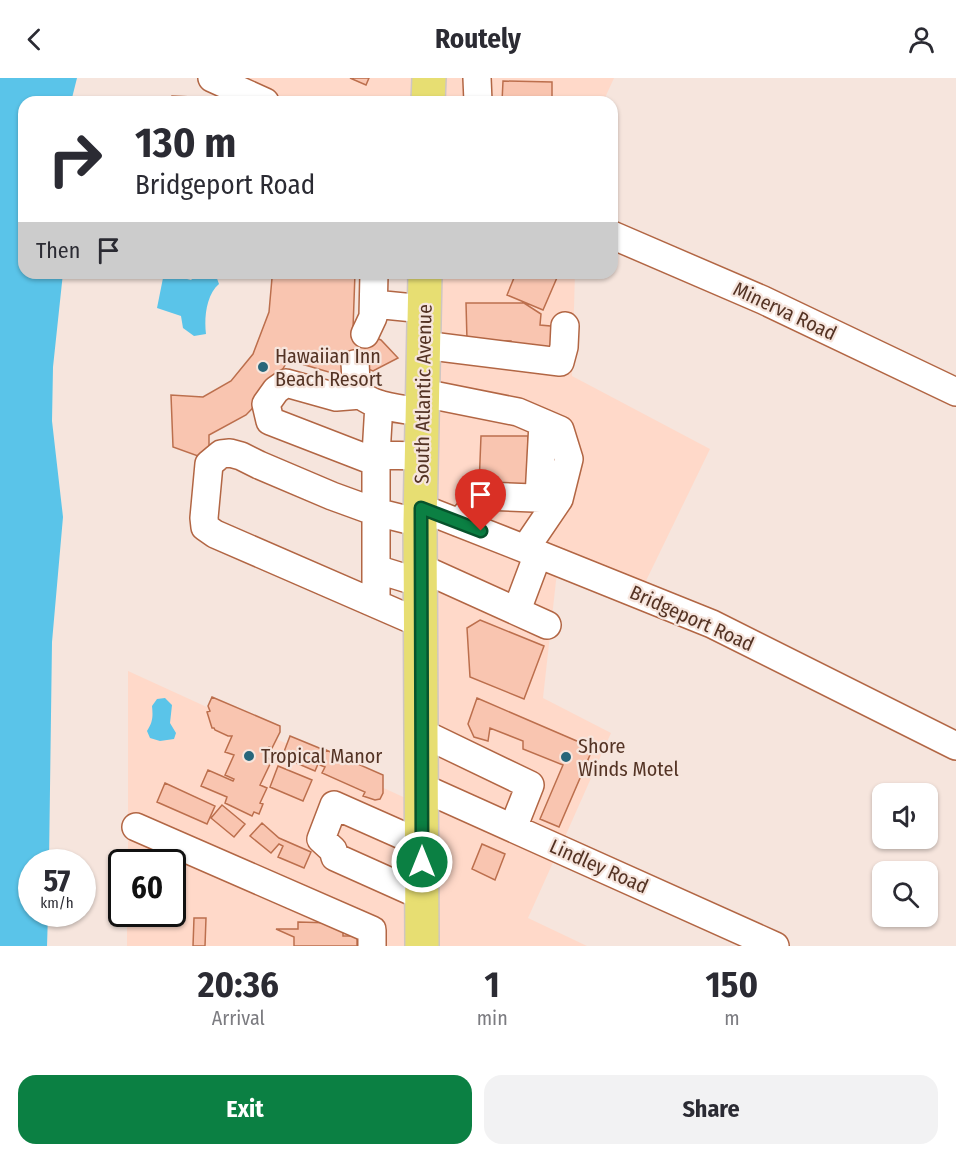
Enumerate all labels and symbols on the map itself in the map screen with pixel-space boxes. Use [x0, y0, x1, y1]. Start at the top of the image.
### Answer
street label: Minerva Road [730, 277, 840, 345]
street label: South Atlantic Avenue [409, 304, 437, 484]
place label: Hawaiian Inn Beach Resort [275, 344, 383, 391]
marker: Hawaiian Inn Beach Resort [256, 360, 270, 374]
pin [455, 469, 506, 531]
street label: Bridgeport Road [626, 580, 758, 656]
place label: Shore Winds Motel [578, 734, 679, 781]
place label: Tropical Manor [261, 744, 382, 768]
marker: Tropical Manor [242, 749, 256, 763]
marker: Shore Winds Motel [559, 750, 573, 764]
position arrow [390, 830, 454, 894]
street label: Lindley Road [546, 834, 652, 898]
speed limit sign: 60 [108, 849, 186, 927]

